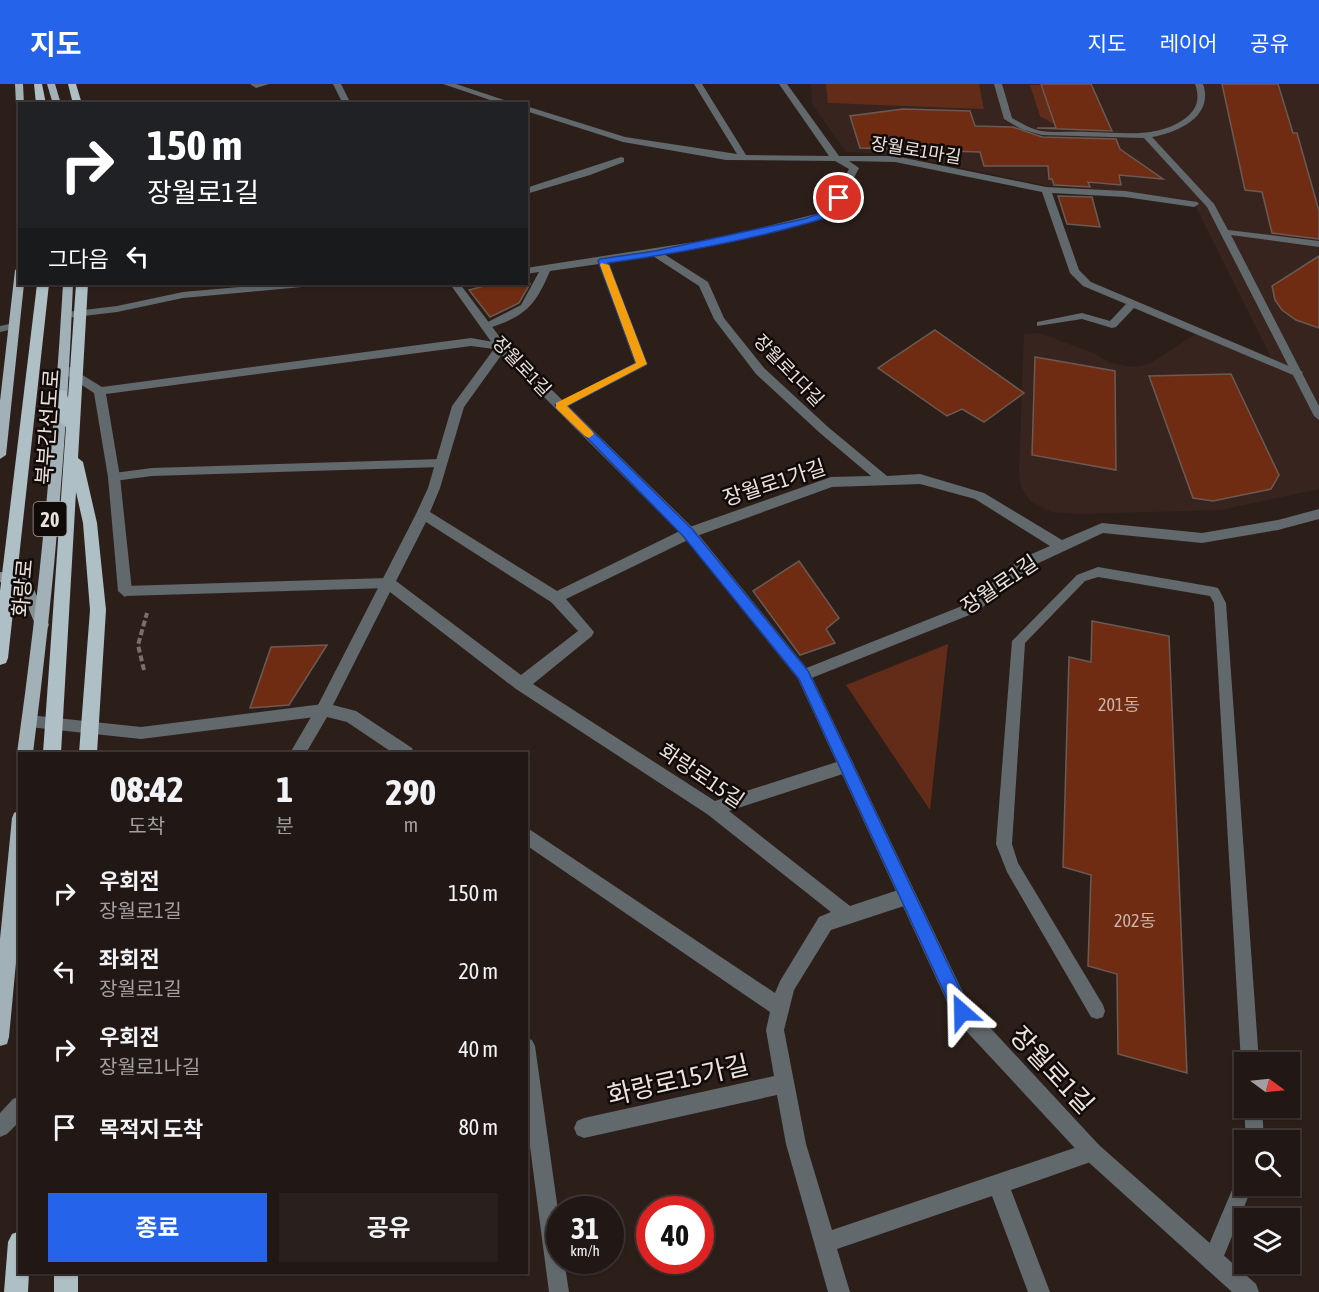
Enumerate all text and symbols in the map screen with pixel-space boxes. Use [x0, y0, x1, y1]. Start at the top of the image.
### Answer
text: 지도 [30, 28, 82, 60]
text: 지도 [1088, 31, 1126, 55]
text: 레이어 [1159, 31, 1217, 55]
text: 공유 [1250, 31, 1289, 55]
text: 150 m [147, 121, 242, 169]
icon: right [48, 126, 126, 204]
street label: 장월로1마길 [869, 132, 963, 168]
pin [813, 172, 864, 223]
text: 장월로1길 [147, 177, 259, 208]
icon: arrive [822, 181, 855, 214]
icon: left [121, 240, 154, 273]
text: 그다음 [48, 246, 109, 272]
street label: 장월로1다길 [750, 330, 828, 410]
street label: 장월로1길 [489, 332, 555, 400]
street label: 북부간선도로 [31, 368, 63, 486]
street label: 장월로1가길 [720, 454, 828, 510]
road number: 20 [34, 502, 66, 536]
street label: 장월로1길 [956, 550, 1042, 618]
street label: 화랑로 [8, 558, 36, 618]
house number: 201동 [1098, 694, 1140, 715]
street label: 화랑로15길 [655, 738, 749, 812]
text: 08:42 [110, 768, 184, 810]
text: 1 [276, 768, 293, 810]
text: 290 [386, 771, 436, 813]
text: m [404, 813, 418, 836]
text: 도착 [128, 814, 165, 837]
text: 분 [275, 814, 294, 837]
text: 우회전 [99, 868, 160, 894]
icon: right [48, 877, 81, 910]
text: 150 m [448, 880, 498, 906]
text: 장월로1길 [99, 899, 182, 922]
house number: 202동 [1114, 910, 1156, 931]
text: 좌회전 [99, 946, 160, 972]
icon: left [48, 955, 81, 988]
text: 20 m [458, 958, 498, 984]
text: 장월로1길 [99, 977, 182, 1000]
position arrow [930, 980, 994, 1044]
street label: 장월로1길 [1004, 1020, 1100, 1120]
text: 우회전 [99, 1024, 160, 1050]
icon: right [48, 1033, 81, 1066]
text: 40 m [458, 1036, 498, 1062]
street label: 화랑로15가길 [604, 1049, 752, 1111]
north arrow [1234, 1052, 1300, 1118]
map controls [1234, 1052, 1300, 1274]
text: 장월로1나길 [99, 1055, 200, 1078]
icon: arrive [48, 1111, 81, 1144]
text: 80 m [458, 1114, 498, 1140]
text: 목적지 도착 [99, 1116, 203, 1142]
button: search [1234, 1130, 1300, 1196]
button: 종료 [48, 1193, 267, 1262]
button: 공유 [279, 1193, 498, 1262]
speed limit sign: 40 [636, 1196, 714, 1274]
button: layers [1234, 1208, 1300, 1274]
text: 31 [571, 1211, 599, 1245]
text: km/h [570, 1242, 600, 1259]

